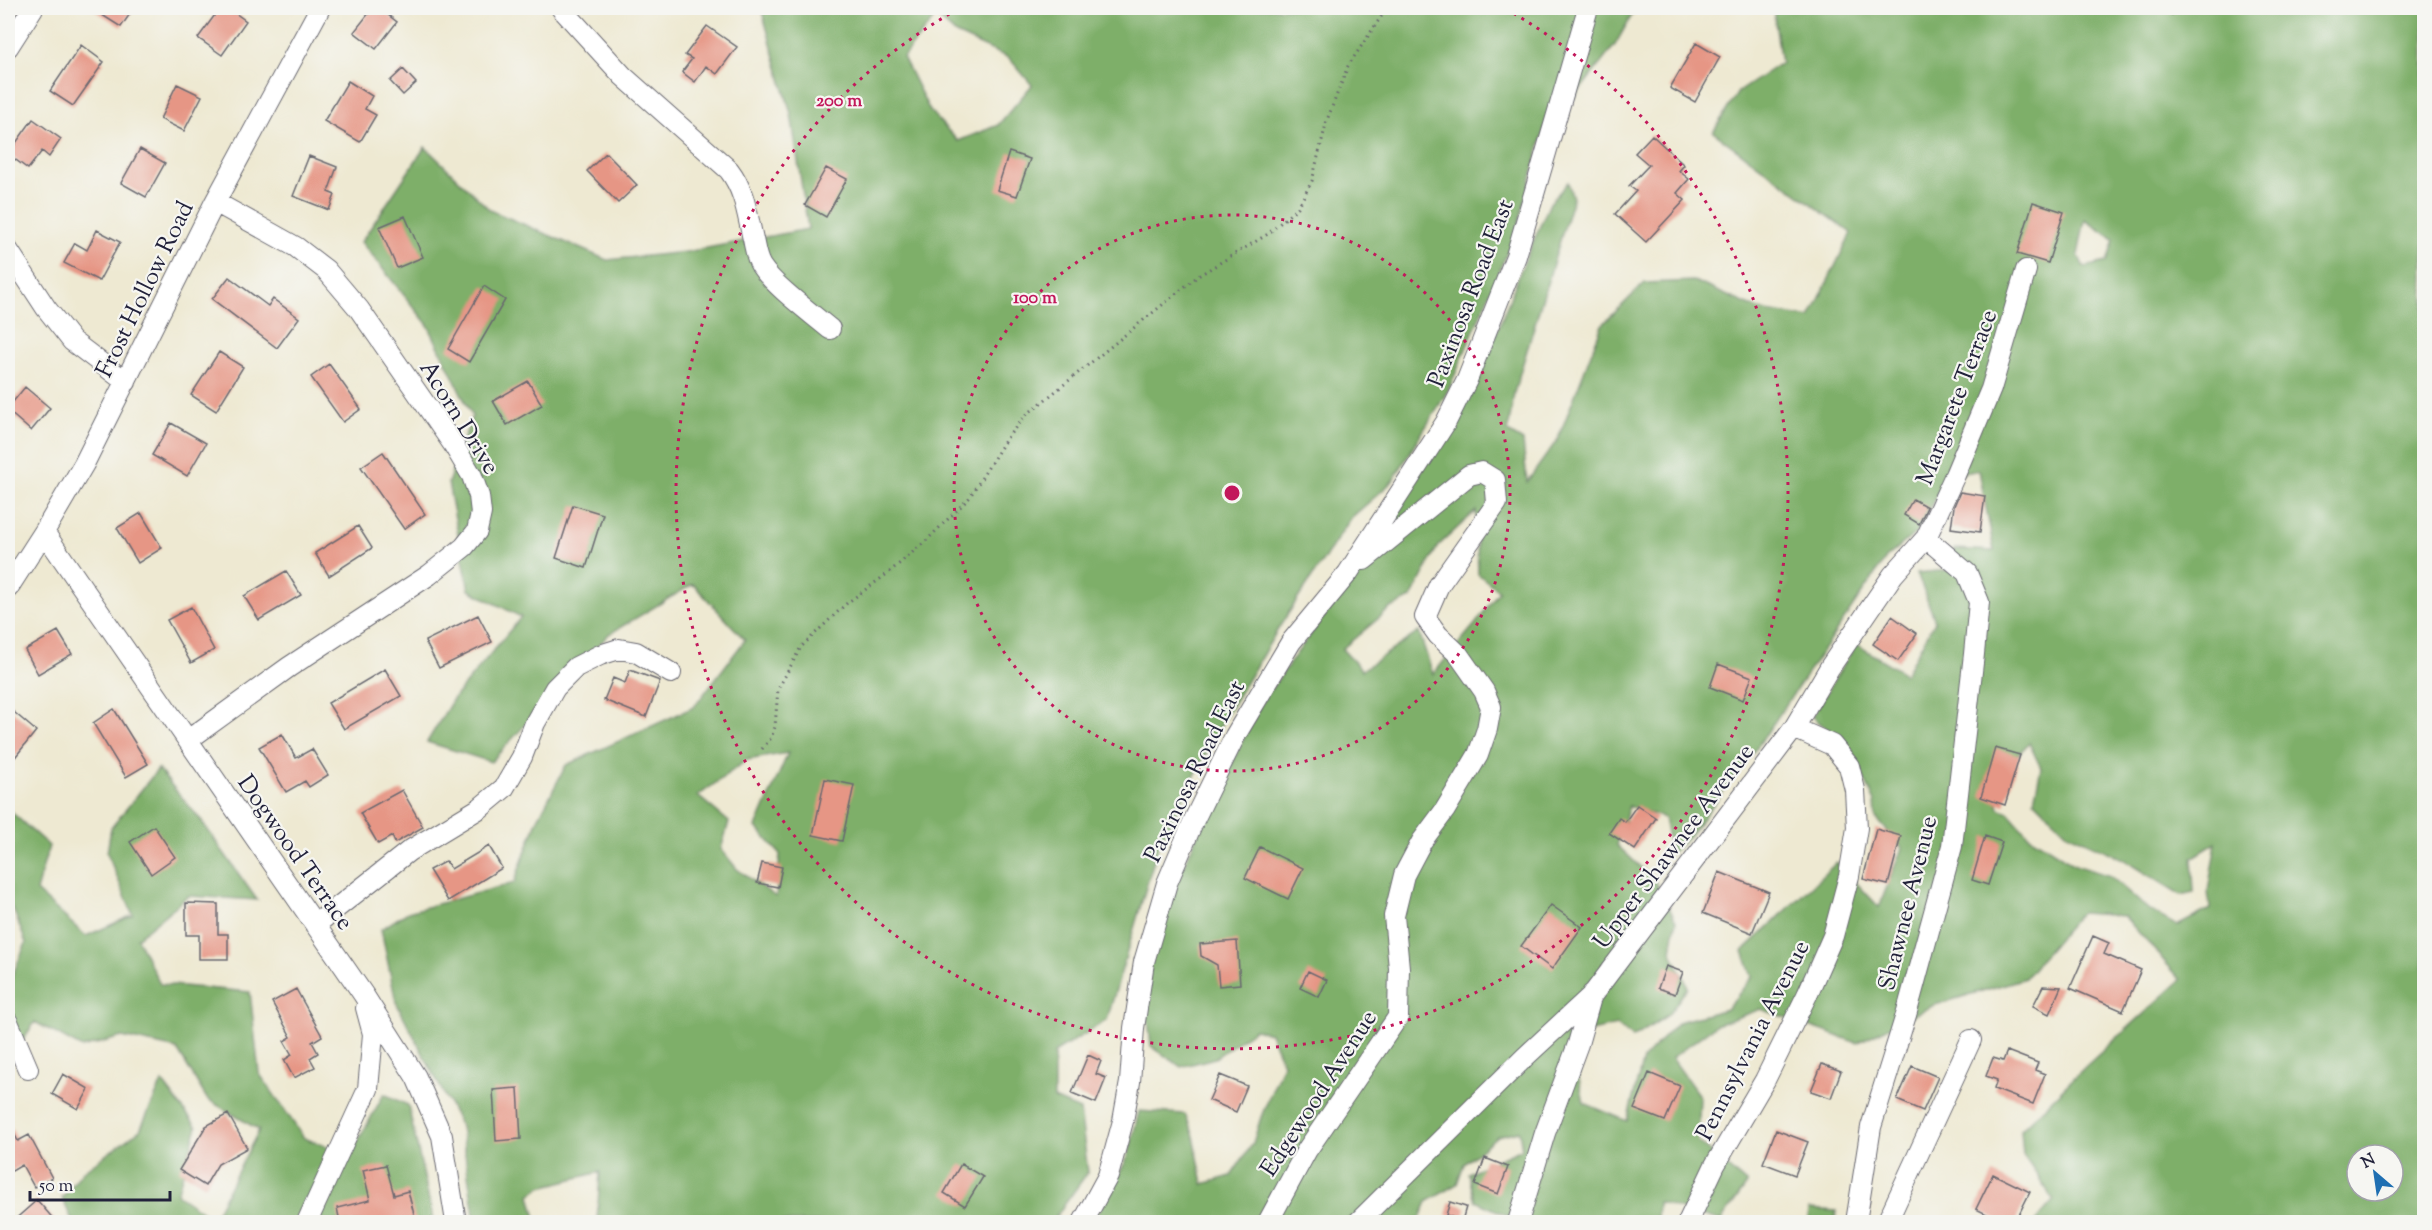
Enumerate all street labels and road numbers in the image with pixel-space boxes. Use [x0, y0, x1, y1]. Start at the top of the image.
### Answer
street label: Paxinosa Road East [1420, 195, 1523, 393]
street label: Frost Hollow Road [88, 196, 203, 384]
street label: Margarete Terrace [1909, 305, 2007, 490]
street label: Acorn Drive [410, 355, 507, 481]
street label: Paxinosa Road East [1137, 675, 1255, 869]
street label: Upper Shawnee Avenue [1586, 737, 1763, 957]
street label: Dogwood Terrace [228, 769, 361, 938]
street label: Shawnee Avenue [1871, 813, 1947, 994]
street label: Pennsylvania Avenue [1689, 935, 1819, 1147]
street label: Edgewood Avenue [1253, 1004, 1386, 1184]

